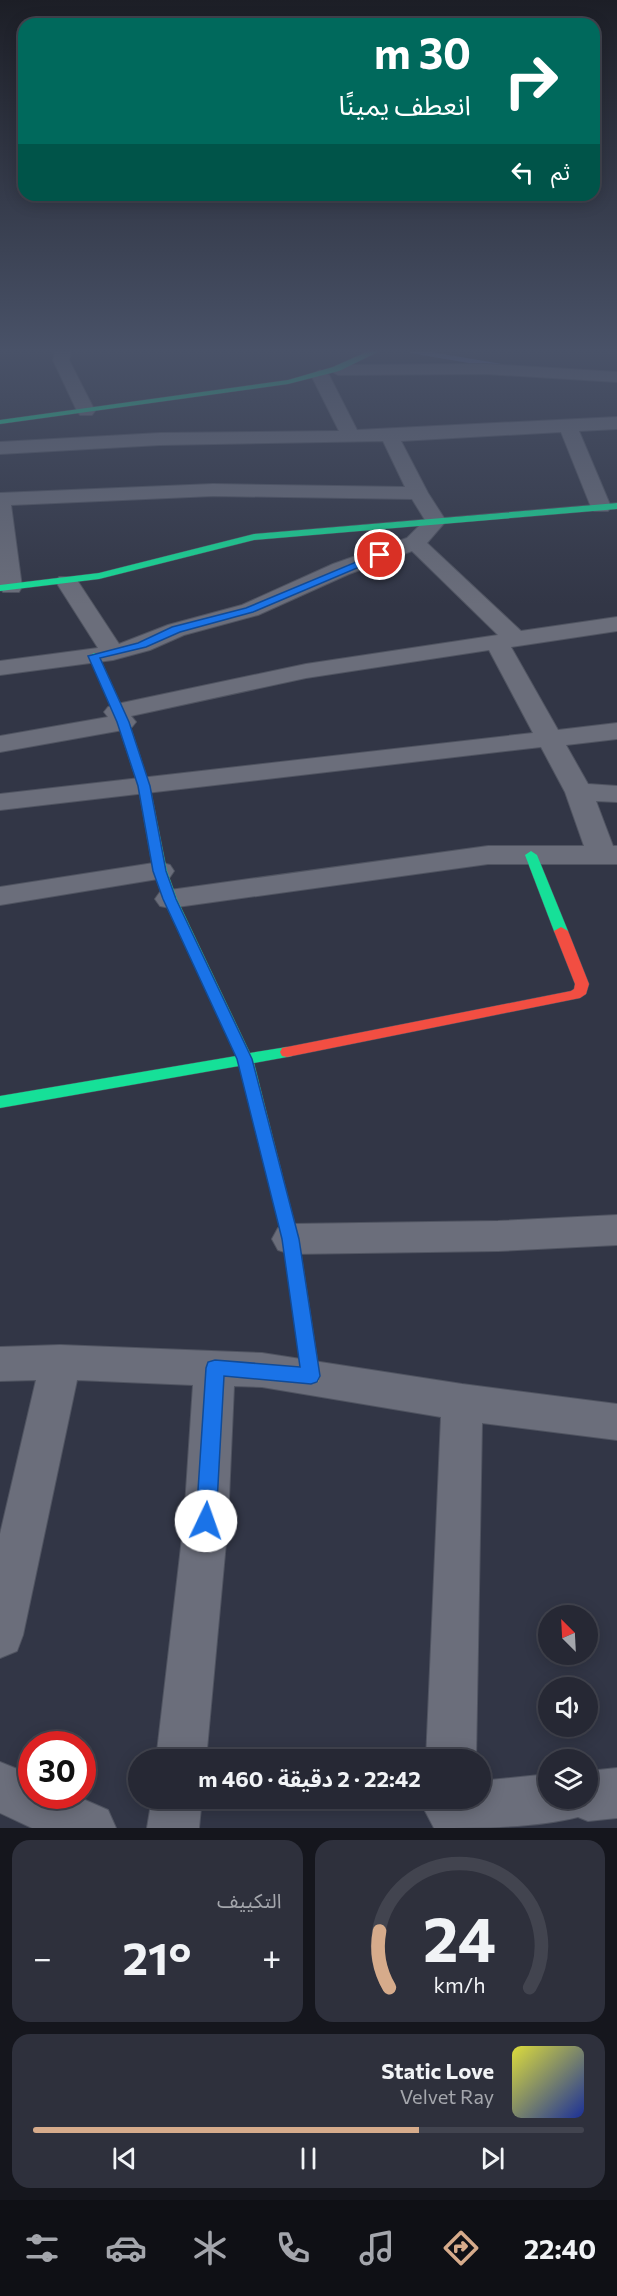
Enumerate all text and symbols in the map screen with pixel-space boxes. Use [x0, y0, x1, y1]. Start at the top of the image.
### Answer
text: 30 m [374, 26, 471, 78]
icon: right [492, 42, 570, 120]
text: انعطف يمينًا [338, 88, 471, 121]
icon: left [506, 156, 539, 189]
text: ثم [551, 158, 570, 185]
pin [354, 529, 405, 580]
icon: arrive [363, 538, 396, 571]
position arrow [174, 1489, 238, 1553]
north arrow [538, 1605, 598, 1665]
map controls [538, 1605, 598, 1809]
button: sound [538, 1677, 598, 1737]
speed limit sign: 30 [18, 1731, 96, 1809]
button: layers [538, 1749, 598, 1809]
text: 22:42 · 2 دقيقة · 460 m [198, 1765, 421, 1792]
text: التكييف [217, 1888, 282, 1912]
text: 24 [423, 1899, 496, 1975]
text: 21° [122, 1929, 191, 1984]
text: − [33, 1936, 52, 1977]
text: + [262, 1936, 282, 1977]
text: km/h [434, 1971, 486, 1997]
text: Static Love [381, 2057, 494, 2084]
text: Velvet Ray [400, 2084, 494, 2108]
icon: previous [108, 2142, 141, 2175]
icon: pause [292, 2142, 325, 2175]
icon: next [476, 2142, 509, 2175]
icon: filters [21, 2227, 63, 2269]
icon: car [105, 2227, 147, 2269]
icon: climate [189, 2227, 231, 2269]
icon: phone [272, 2227, 314, 2269]
icon: music [356, 2227, 398, 2269]
icon: directions [440, 2227, 482, 2269]
text: 22:40 [524, 2232, 596, 2265]

